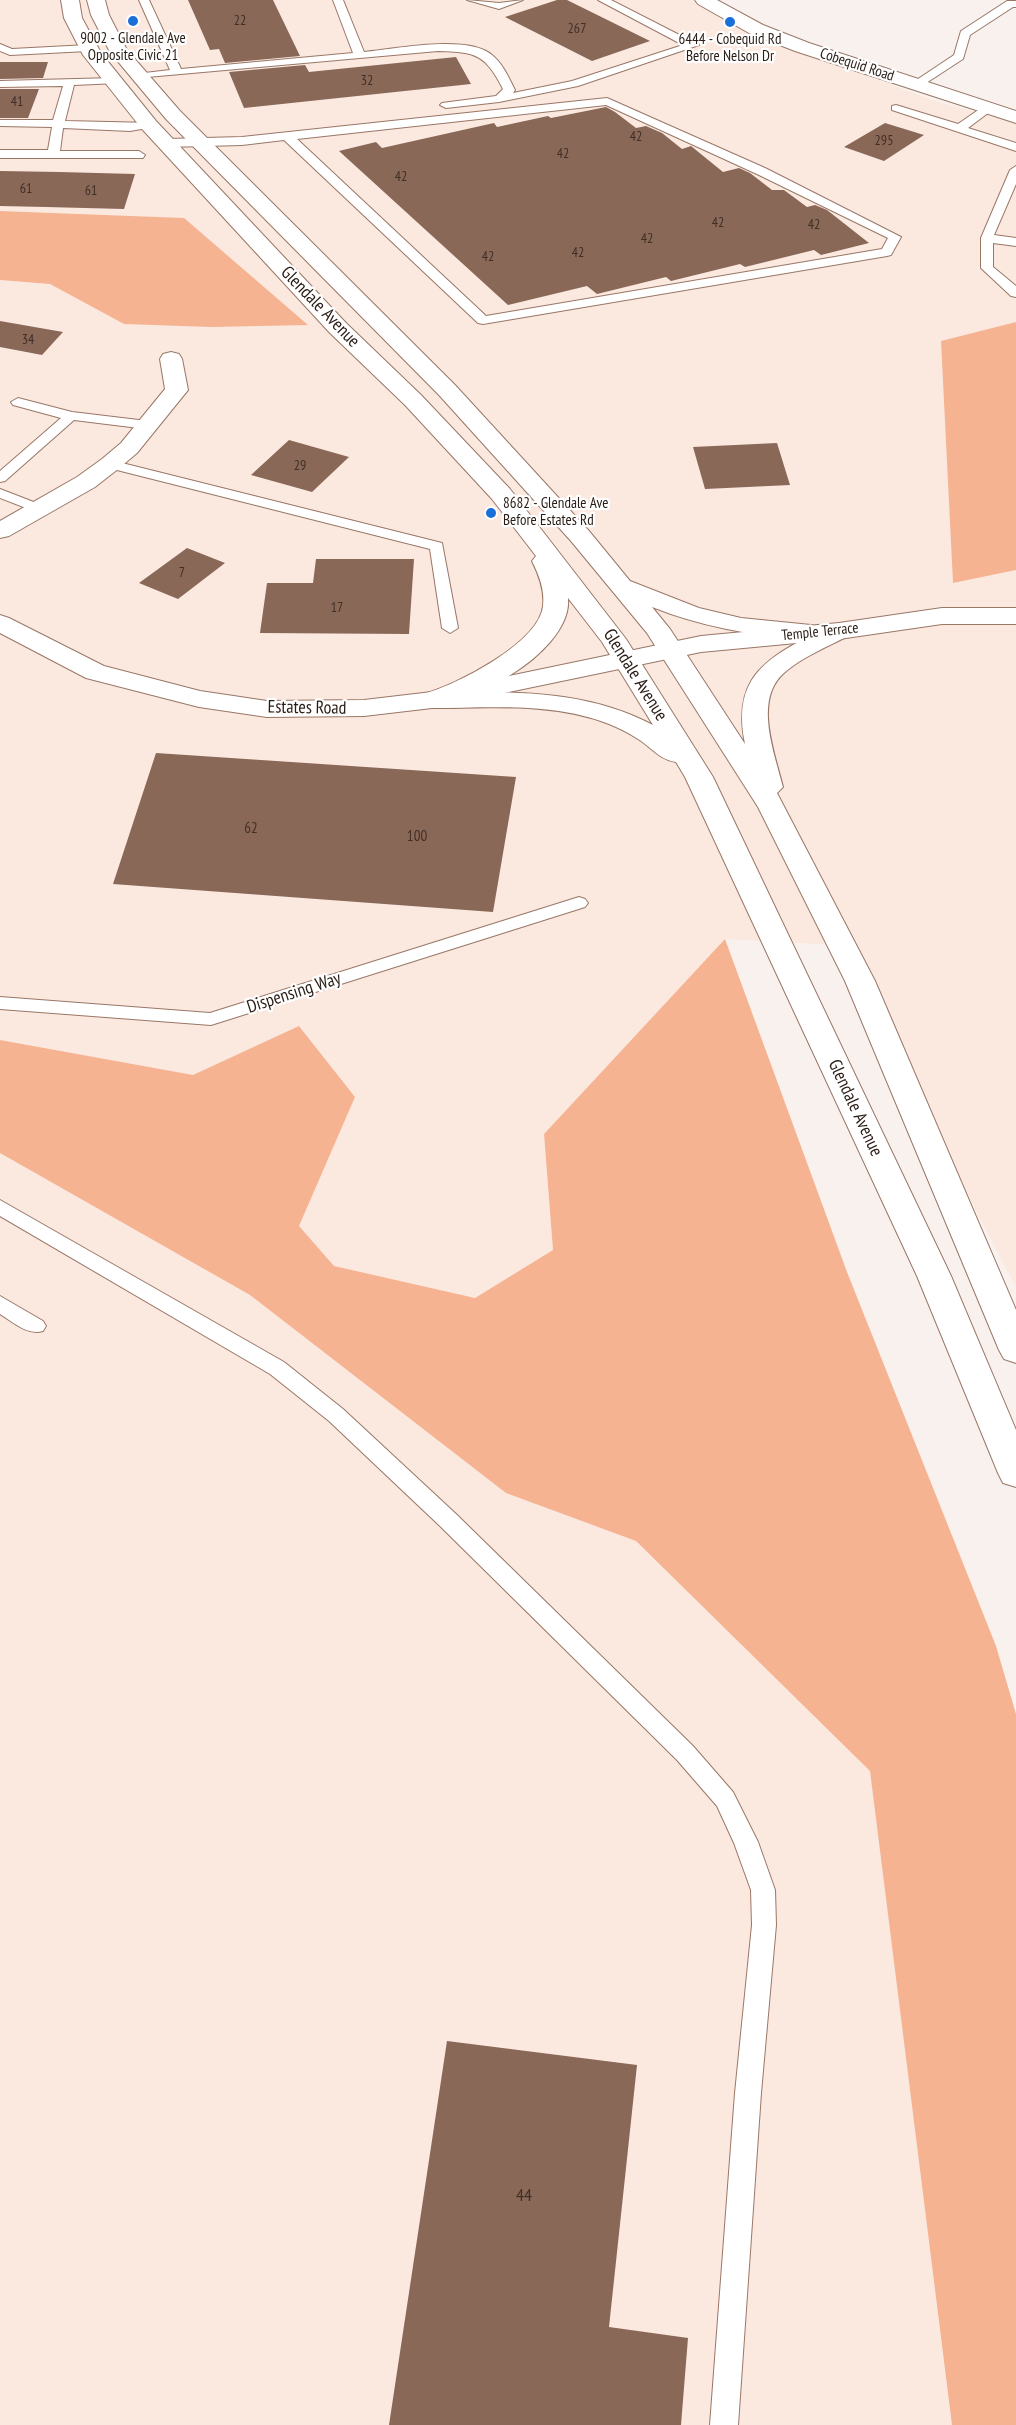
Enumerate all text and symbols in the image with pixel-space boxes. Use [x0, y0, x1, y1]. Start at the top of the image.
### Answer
house number: 22 [234, 13, 246, 29]
marker: 9002 - Glendale Ave Opposite Civic 21 [126, 14, 140, 28]
marker: 6444 - Cobequid Rd Before Nelson Dr [723, 15, 737, 29]
house number: 267 [568, 21, 586, 37]
place label: 9002 - Glendale Ave Opposite Civic 21 [80, 30, 186, 65]
place label: 6444 - Cobequid Rd Before Nelson Dr [679, 31, 781, 66]
street label: Cobequid Road [818, 45, 896, 85]
house number: 32 [361, 73, 373, 89]
house number: 41 [11, 94, 23, 110]
house number: 42 [630, 129, 642, 145]
house number: 295 [875, 133, 893, 149]
house number: 42 [557, 146, 569, 162]
house number: 42 [395, 169, 407, 185]
house number: 61 [20, 181, 32, 197]
house number: 61 [85, 183, 97, 199]
house number: 42 [712, 215, 724, 231]
house number: 42 [808, 217, 820, 233]
house number: 42 [641, 231, 653, 247]
house number: 42 [572, 245, 584, 261]
house number: 42 [482, 249, 494, 265]
street label: Glendale Avenue [276, 262, 364, 352]
house number: 34 [22, 332, 34, 348]
house number: 29 [294, 458, 306, 474]
place label: 8682 - Glendale Ave Before Estates Rd [503, 495, 608, 530]
marker: 8682 - Glendale Ave Before Estates Rd [484, 506, 498, 520]
house number: 7 [179, 565, 185, 581]
house number: 17 [331, 600, 343, 616]
street label: Temple Terrace [781, 619, 859, 645]
street label: Glendale Avenue [598, 625, 672, 725]
street label: Estates Road [267, 697, 347, 719]
house number: 62 [244, 820, 258, 838]
house number: 100 [407, 828, 427, 846]
street label: Dispensing Way [244, 968, 344, 1018]
street label: Glendale Avenue [823, 1056, 887, 1160]
house number: 44 [516, 2185, 532, 2207]

